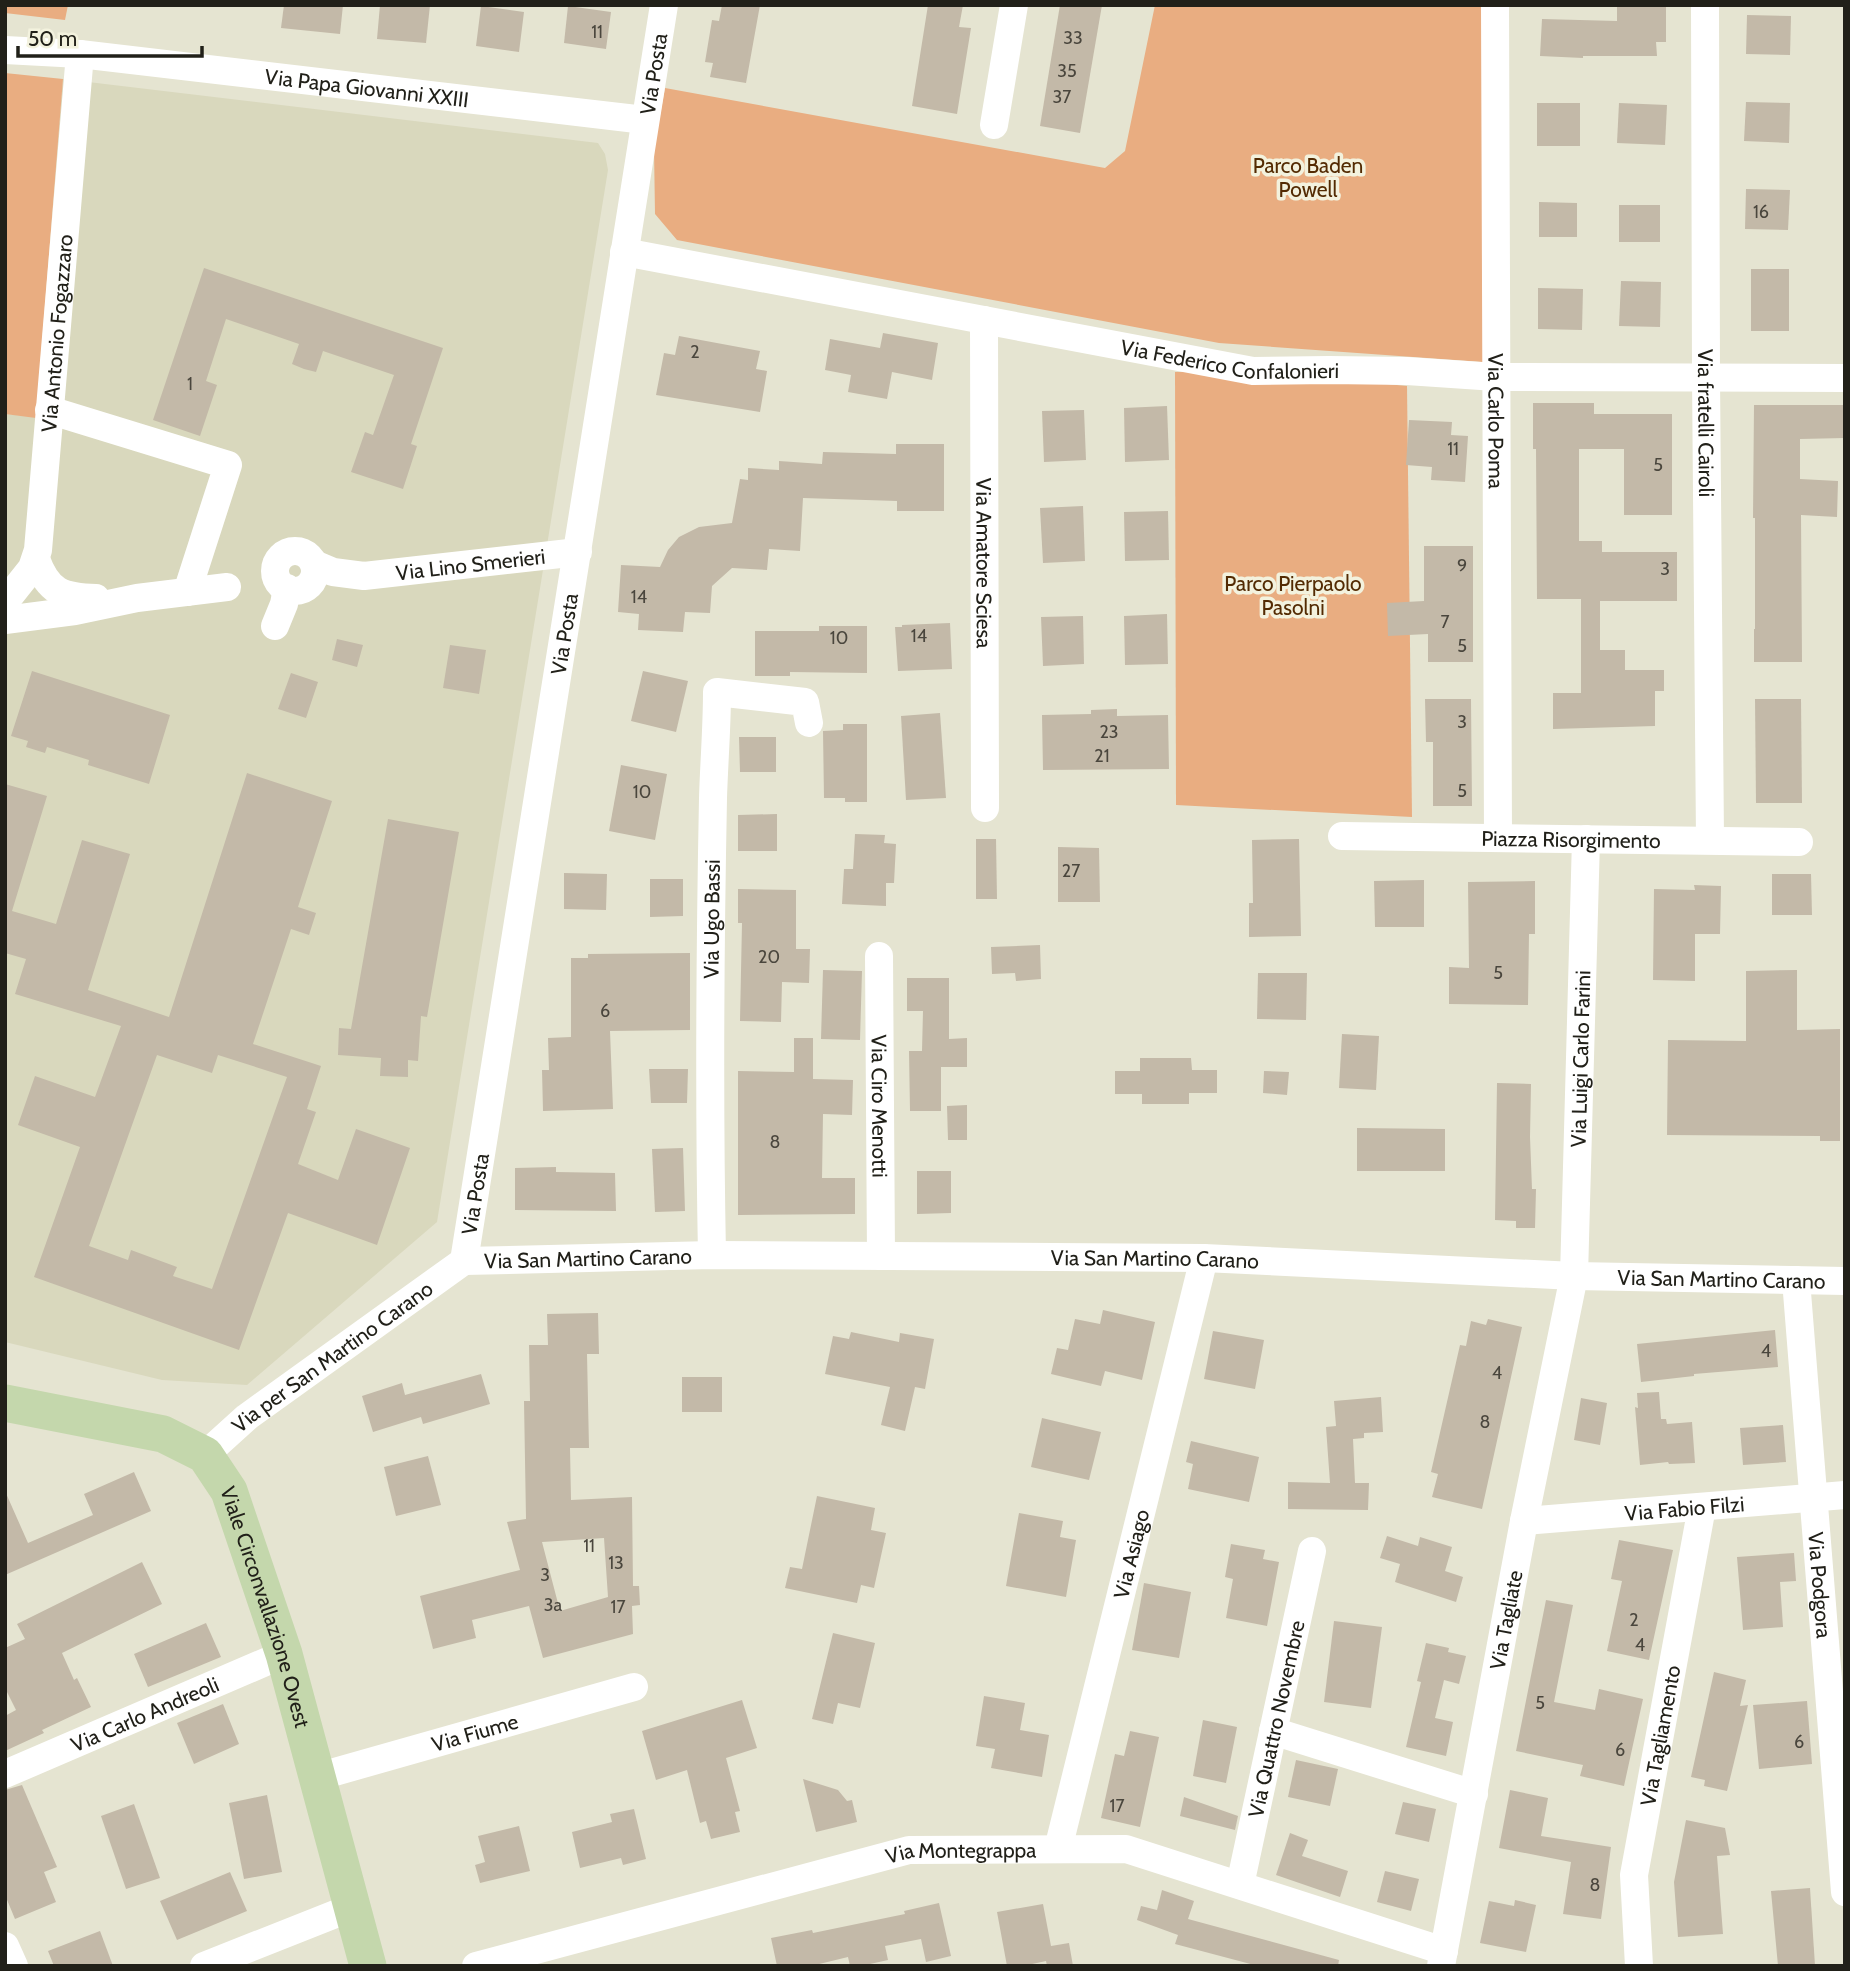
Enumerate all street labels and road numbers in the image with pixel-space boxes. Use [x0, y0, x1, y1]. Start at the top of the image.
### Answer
street label: Via Posta [634, 31, 672, 117]
street label: Via Papa Giovanni XXIII [264, 63, 470, 112]
street label: Via Antonio Fogazzaro [36, 233, 77, 433]
street label: Via Federico Confalonieri [1119, 334, 1339, 384]
street label: Via fratelli Cairoli [1693, 349, 1720, 497]
street label: Via Carlo Poma [1484, 353, 1509, 489]
street label: Via Amatore Sciesa [972, 478, 997, 648]
street label: Via Lino Smerieri [394, 543, 547, 585]
street label: Via Posta [545, 591, 583, 676]
street label: Piazza Risorgimento [1481, 825, 1661, 853]
street label: Via Ugo Bassi [698, 859, 724, 979]
street label: Via Luigi Carlo Farini [1565, 970, 1595, 1148]
street label: Via Ciro Menotti [867, 1034, 893, 1178]
street label: Via Posta [456, 1151, 494, 1236]
street label: Via San Martino Carano [484, 1243, 692, 1273]
street label: Via San Martino Carano [1051, 1245, 1259, 1273]
street label: Via San Martino Carano [1617, 1264, 1826, 1293]
street label: Via per San Martino Carano [226, 1275, 437, 1437]
street label: Viale Circonvallazione Ovest [216, 1483, 316, 1730]
street label: Via Fabio Filzi [1624, 1491, 1745, 1525]
street label: Via Asiago [1108, 1507, 1154, 1601]
street label: Via Podgora [1804, 1531, 1837, 1639]
street label: Via Tagliate [1484, 1568, 1527, 1672]
street label: Via Quattro Novembre [1242, 1618, 1309, 1820]
street label: Via Tagliamento [1635, 1663, 1685, 1808]
street label: Via Carlo Andreoli [67, 1671, 222, 1757]
street label: Via Fiume [429, 1708, 521, 1756]
street label: Via Montegrappa [883, 1837, 1036, 1868]

